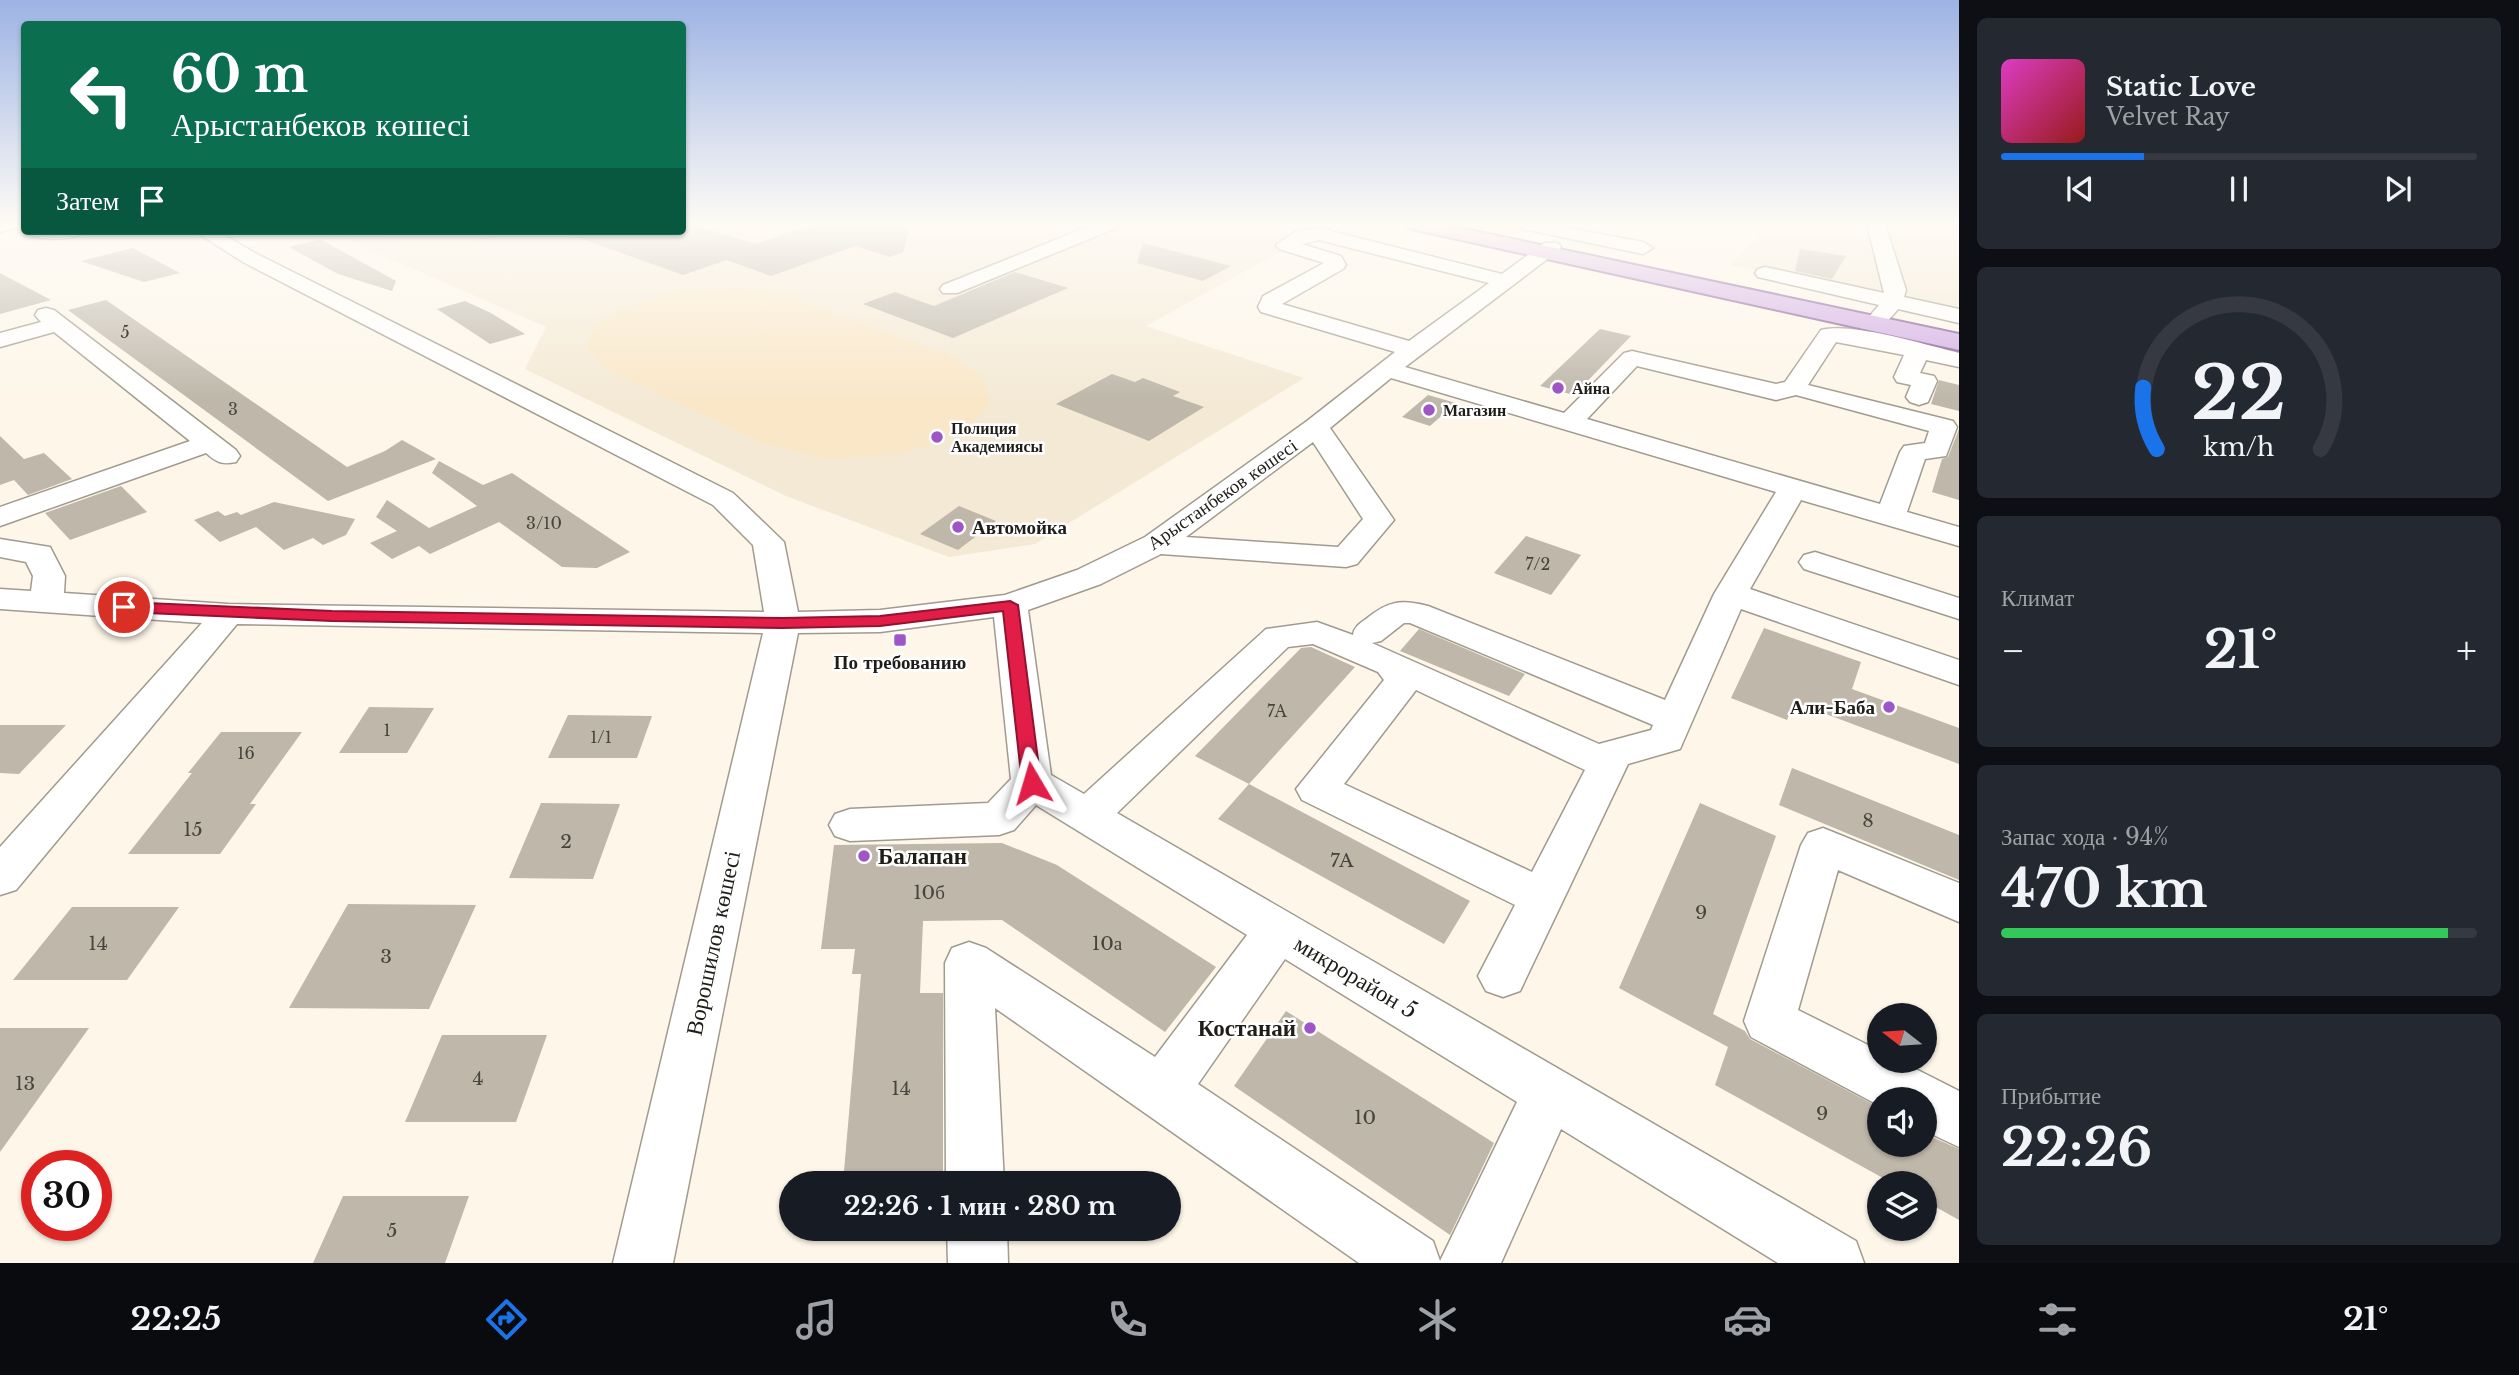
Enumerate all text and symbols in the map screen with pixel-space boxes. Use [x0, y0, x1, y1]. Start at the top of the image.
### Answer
text: 60 m [171, 44, 308, 105]
icon: left [56, 49, 147, 140]
text: Static Love [2106, 71, 2256, 103]
text: Velvet Ray [2106, 103, 2230, 131]
text: Арыстанбеков көшесі [171, 105, 470, 145]
icon: previous [2061, 170, 2099, 208]
icon: pause [2220, 170, 2258, 208]
icon: next [2379, 170, 2417, 208]
icon: arrive [133, 182, 171, 220]
text: Затем [56, 185, 119, 217]
house number: 5 [120, 322, 130, 342]
text: 22 [2192, 348, 2286, 439]
place label: Айна [1572, 378, 1610, 398]
marker: Айна [1550, 380, 1566, 396]
house number: 3 [228, 399, 238, 419]
place label: Магазин [1443, 400, 1506, 420]
marker: Магазин [1421, 402, 1437, 418]
place label: Полиция Академиясы [951, 418, 1044, 456]
marker: Полиция Академиясы [929, 429, 945, 445]
text: km/h [2204, 431, 2274, 462]
street label: Арыстанбеков көшесі [1143, 434, 1302, 555]
house number: 3/10 [526, 513, 562, 533]
place label: Автомойка [972, 516, 1068, 539]
marker: Автомойка [950, 519, 966, 535]
house number: 7/2 [1526, 554, 1550, 574]
pin [94, 577, 154, 637]
text: Климат [2001, 584, 2074, 612]
icon: arrive [105, 588, 143, 626]
text: 21° [2204, 618, 2278, 682]
text: − [2001, 627, 2025, 674]
text: + [2456, 627, 2477, 674]
marker: По требованию [892, 632, 908, 648]
place label: По требованию [834, 651, 966, 674]
place label: Али-Баба [1790, 696, 1875, 719]
marker: Али-Баба [1881, 699, 1897, 715]
house number: 7A [1267, 701, 1288, 721]
house number: 1 [383, 720, 391, 740]
house number: 1/1 [590, 727, 612, 747]
house number: 16 [237, 743, 255, 763]
position arrow [995, 746, 1069, 820]
house number: 8 [1862, 809, 1874, 832]
house number: 15 [183, 818, 203, 841]
text: Запас хода · 94% [2001, 823, 2169, 851]
house number: 2 [560, 830, 572, 853]
place label: Балапан [878, 842, 967, 870]
street label: Ворошилов көшесі [680, 848, 746, 1038]
marker: Балапан [856, 848, 872, 864]
house number: 7A [1330, 849, 1354, 872]
text: 470 km [2001, 857, 2208, 921]
house number: 10б [913, 881, 945, 904]
house number: 9 [1695, 901, 1707, 924]
street label: микрорайон 5 [1289, 929, 1423, 1025]
house number: 14 [88, 932, 108, 955]
house number: 10а [1092, 932, 1123, 955]
house number: 3 [380, 945, 392, 968]
north arrow [1867, 1003, 1937, 1073]
map controls [1867, 1003, 1937, 1241]
place label: Костанай [1198, 1014, 1296, 1042]
marker: Костанай [1302, 1020, 1318, 1036]
house number: 4 [472, 1067, 484, 1090]
house number: 13 [15, 1072, 35, 1095]
house number: 14 [891, 1077, 911, 1100]
text: Прибытие [2001, 1082, 2101, 1110]
button: sound [1867, 1087, 1937, 1157]
house number: 9 [1816, 1102, 1828, 1125]
house number: 10 [1354, 1106, 1376, 1129]
text: 22:26 [2001, 1116, 2152, 1180]
speed limit sign: 30 [21, 1150, 112, 1241]
button: layers [1867, 1171, 1937, 1241]
text: 22:26 · 1 мин · 280 m [844, 1190, 1116, 1222]
house number: 5 [387, 1219, 397, 1242]
icon: directions [482, 1295, 531, 1344]
icon: music [792, 1295, 841, 1344]
icon: phone [1103, 1295, 1152, 1344]
icon: climate [1413, 1295, 1462, 1344]
icon: car [1723, 1295, 1772, 1344]
icon: filters [2033, 1295, 2082, 1344]
text: 22:25 [131, 1299, 221, 1339]
text: 21° [2343, 1299, 2388, 1339]

